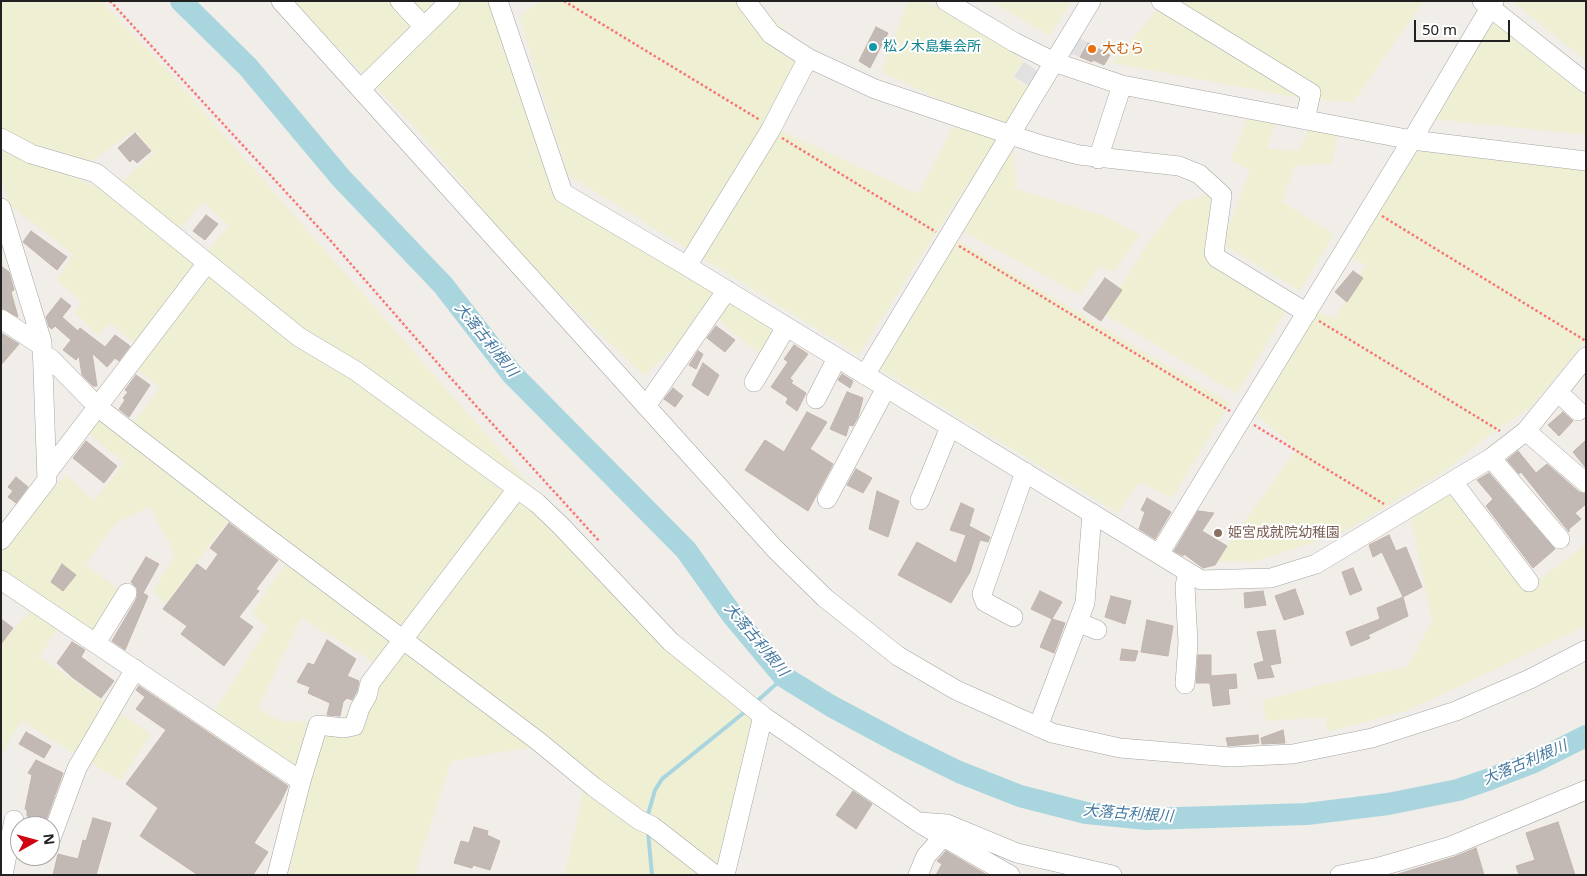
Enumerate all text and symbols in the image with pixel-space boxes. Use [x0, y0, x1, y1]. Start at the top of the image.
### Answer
scale bar [1417, 10, 1513, 42]
text: 50 m [1422, 19, 1457, 39]
place label: 松ノ木島集会所 [883, 39, 981, 55]
marker: 松ノ木島集会所 [867, 41, 879, 53]
place label: 大むら [1102, 41, 1144, 57]
marker: 大むら [1086, 43, 1098, 55]
water label: 大落古利根川 [451, 299, 521, 381]
place label: 姫宮成就院幼稚園 [1228, 525, 1340, 541]
marker: 姫宮成就院幼稚園 [1212, 527, 1224, 539]
water label: 大落古利根川 [720, 600, 792, 680]
water label: 大落古利根川 [1480, 737, 1570, 789]
water label: 大落古利根川 [1082, 802, 1174, 826]
north arrow [10, 816, 60, 866]
text: N [39, 832, 60, 846]

